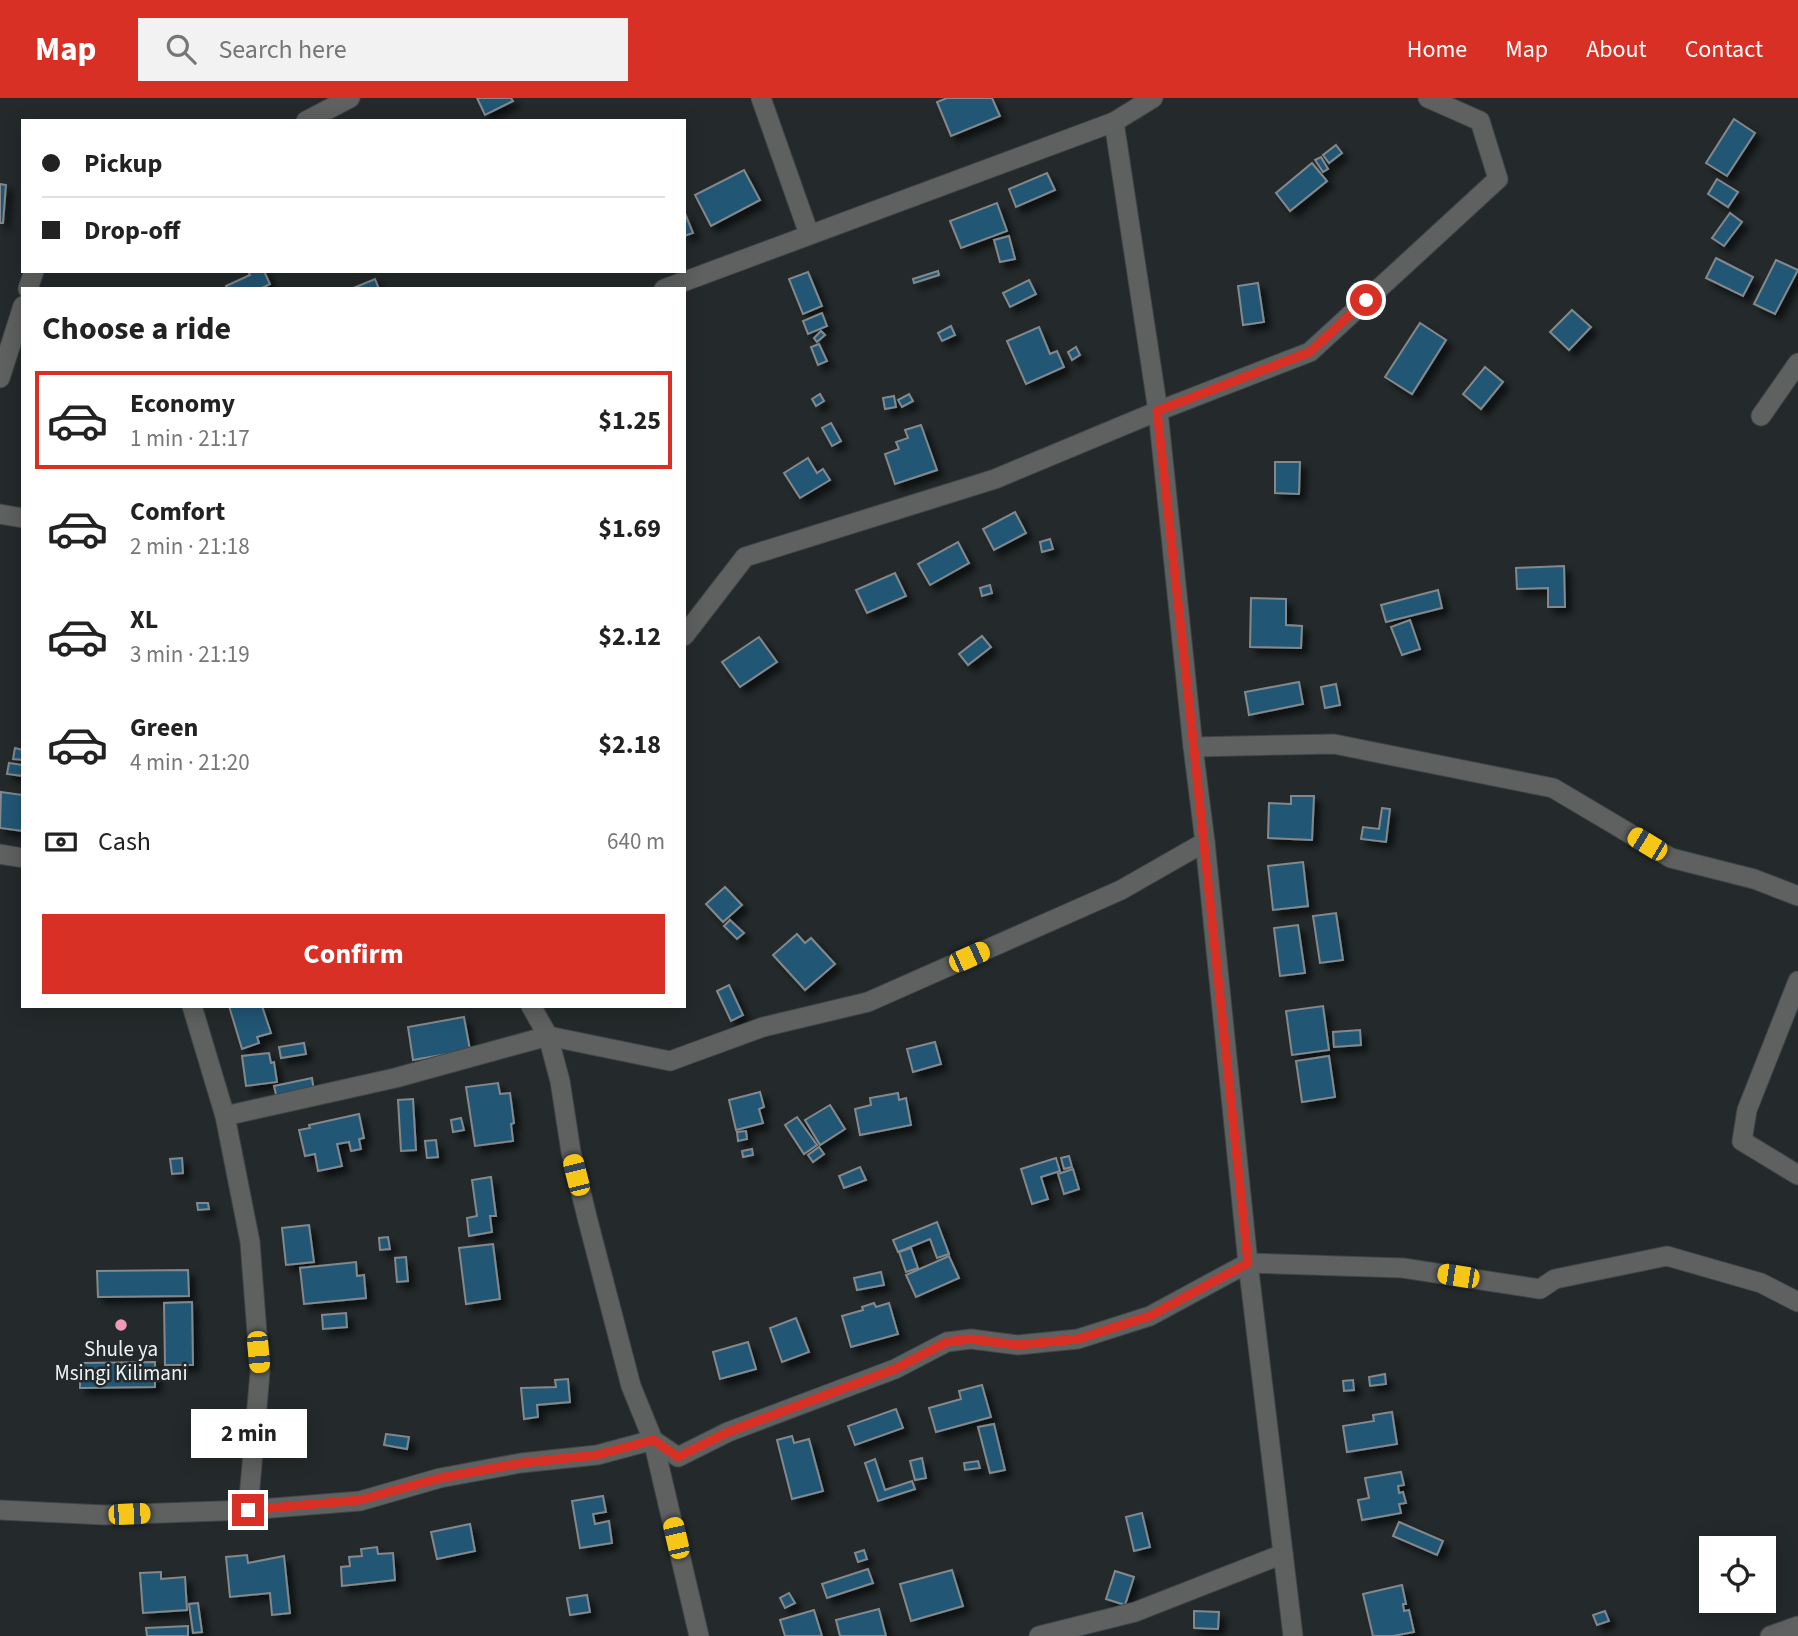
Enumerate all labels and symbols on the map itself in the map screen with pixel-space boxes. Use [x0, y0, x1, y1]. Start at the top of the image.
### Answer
route start [1350, 284, 1382, 316]
car [1624, 824, 1671, 864]
car [946, 939, 993, 975]
car [561, 1152, 592, 1198]
car [1436, 1262, 1481, 1290]
marker: Shule ya Msingi Kilimani [113, 1317, 129, 1333]
car [246, 1330, 271, 1374]
place label: Shule ya Msingi Kilimani [54, 1334, 188, 1388]
callout: 2 min [190, 1408, 306, 1458]
route end [232, 1494, 264, 1526]
car [108, 1503, 151, 1525]
car [662, 1515, 691, 1561]

